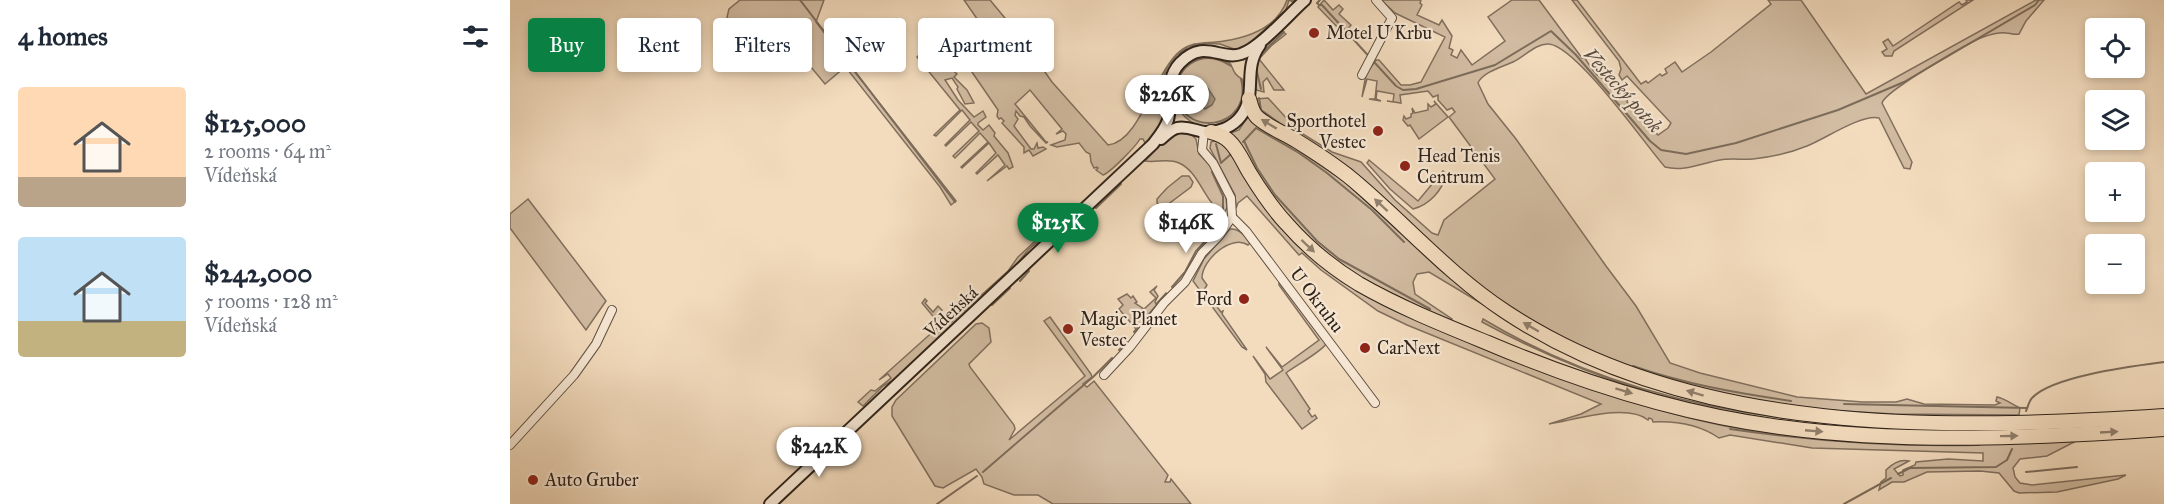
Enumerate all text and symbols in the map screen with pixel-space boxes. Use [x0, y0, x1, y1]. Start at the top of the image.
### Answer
chip: Buy [528, 18, 605, 72]
chip: Rent [617, 18, 701, 72]
chip: Filters [713, 18, 812, 72]
chip: New [824, 18, 906, 72]
chip: Apartment [918, 18, 1054, 72]
map controls [2085, 18, 2145, 294]
button: locate [2085, 18, 2145, 78]
text: 4 homes [18, 20, 108, 52]
icon: filters [459, 20, 492, 53]
place label: Motel U Krbu [1326, 22, 1432, 44]
marker: Motel U Krbu [1307, 26, 1321, 40]
water label: Vestecký potok [1578, 42, 1668, 138]
pin: $226K [1125, 75, 1209, 126]
text: $226K [1139, 82, 1195, 106]
button: layers [2085, 90, 2145, 150]
text: $125,000 [204, 107, 306, 139]
place label: Sporthotel Vestec [1286, 110, 1366, 153]
icon: home [66, 111, 138, 183]
one-way arrow [1260, 119, 1277, 130]
marker: Sporthotel Vestec [1371, 124, 1385, 138]
text: 2 rooms · 64 m² [204, 139, 331, 163]
place label: Head Tenis Centrum [1417, 145, 1500, 188]
marker: Head Tenis Centrum [1398, 159, 1412, 173]
button: + [2085, 162, 2145, 222]
text: Vídeňská [204, 163, 277, 187]
one-way arrow [1373, 198, 1388, 212]
pin: $125K [1016, 203, 1100, 254]
pin: $146K [1144, 203, 1228, 254]
text: $125K [1031, 210, 1085, 234]
text: $146K [1158, 210, 1214, 234]
button: − [2085, 234, 2145, 294]
one-way arrow [1300, 239, 1315, 252]
text: $242,000 [204, 257, 312, 289]
icon: home [66, 261, 138, 333]
street label: U Okruhu [1285, 263, 1349, 337]
street label: Vídeňská [919, 281, 983, 343]
place label: Ford [1196, 288, 1232, 310]
text: 5 rooms · 128 m² [204, 289, 338, 313]
marker: Ford [1237, 292, 1251, 306]
place label: Magic Planet Vestec [1079, 308, 1178, 351]
text: Vídeňská [204, 313, 277, 337]
marker: Magic Planet Vestec [1061, 322, 1075, 336]
one-way arrow [1523, 323, 1540, 333]
place label: CarNext [1377, 337, 1441, 359]
marker: CarNext [1358, 341, 1372, 355]
one-way arrow [1615, 387, 1633, 396]
one-way arrow [1686, 388, 1704, 397]
one-way arrow [1805, 426, 1824, 436]
pin: $242K [777, 427, 861, 478]
one-way arrow [2100, 428, 2119, 437]
one-way arrow [2000, 431, 2019, 441]
text: $242K [790, 434, 848, 458]
place label: Auto Gruber [544, 469, 639, 491]
marker: Auto Gruber [526, 473, 540, 487]

